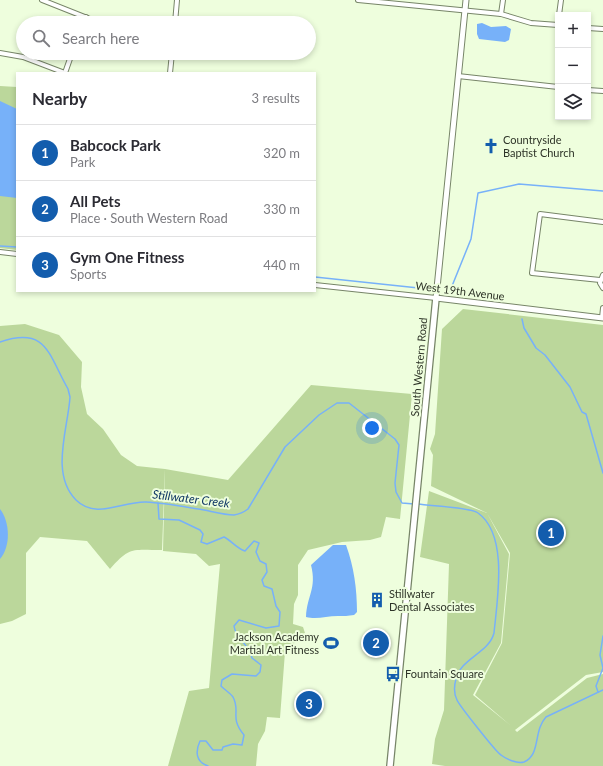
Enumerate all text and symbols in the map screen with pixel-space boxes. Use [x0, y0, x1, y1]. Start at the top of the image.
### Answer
map controls [555, 12, 591, 120]
button: + [555, 12, 591, 48]
search box [16, 16, 316, 60]
icon: search [30, 27, 52, 49]
text: Search here [62, 29, 139, 47]
button: − [555, 48, 591, 84]
button: layers [555, 84, 591, 120]
text: Nearby [32, 88, 87, 109]
text: 3 results [252, 90, 300, 106]
place label: Countryside Baptist Church [503, 133, 575, 159]
text: Babcock Park [70, 136, 161, 154]
church icon: Countryside Baptist Church [482, 137, 500, 155]
text: 1 [41, 145, 49, 161]
text: 320 m [263, 145, 300, 161]
text: Park [70, 154, 95, 170]
text: All Pets [70, 192, 121, 210]
text: 2 [41, 201, 49, 217]
text: 330 m [263, 201, 300, 217]
text: Place · South Western Road [70, 210, 228, 226]
text: Gym One Fitness [70, 248, 184, 266]
text: 3 [41, 257, 49, 273]
text: 440 m [263, 257, 300, 273]
text: Sports [70, 266, 107, 282]
street label: West 19th Avenue [415, 279, 506, 302]
street label: South Western Road [408, 317, 429, 417]
your location [362, 418, 382, 438]
water label: Stillwater Creek [152, 486, 231, 511]
pin: 1 [538, 518, 564, 548]
place label: Stillwater Dental Associates [389, 587, 475, 613]
building icon: Stillwater Dental Associates [368, 591, 386, 609]
pin: 2 [363, 628, 389, 658]
place label: Jackson Academy Martial Art Fitness [230, 630, 319, 656]
sports icon: Jackson Academy Martial Art Fitness [322, 634, 340, 652]
bus stop icon: Fountain Square [384, 665, 402, 683]
place label: Fountain Square [405, 667, 484, 680]
pin: 3 [296, 689, 322, 719]

